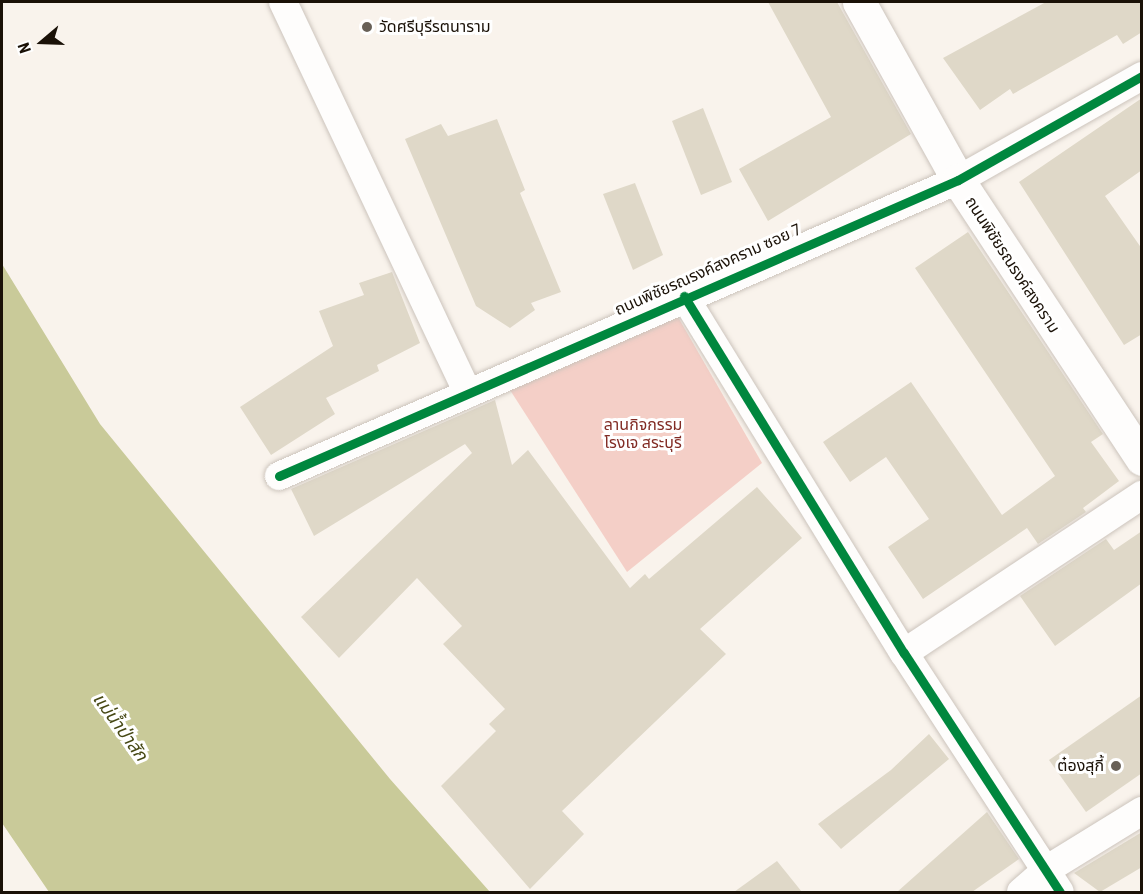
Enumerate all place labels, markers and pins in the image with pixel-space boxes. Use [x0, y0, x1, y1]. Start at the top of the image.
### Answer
place label: วัดศรีบุรีรตนาราม [379, 17, 490, 37]
marker: วัดศรีบุรีรตนาราม [360, 20, 374, 34]
place label: ต๋องสุกี้ [1057, 756, 1104, 776]
marker: ต๋องสุกี้ [1109, 759, 1123, 773]

